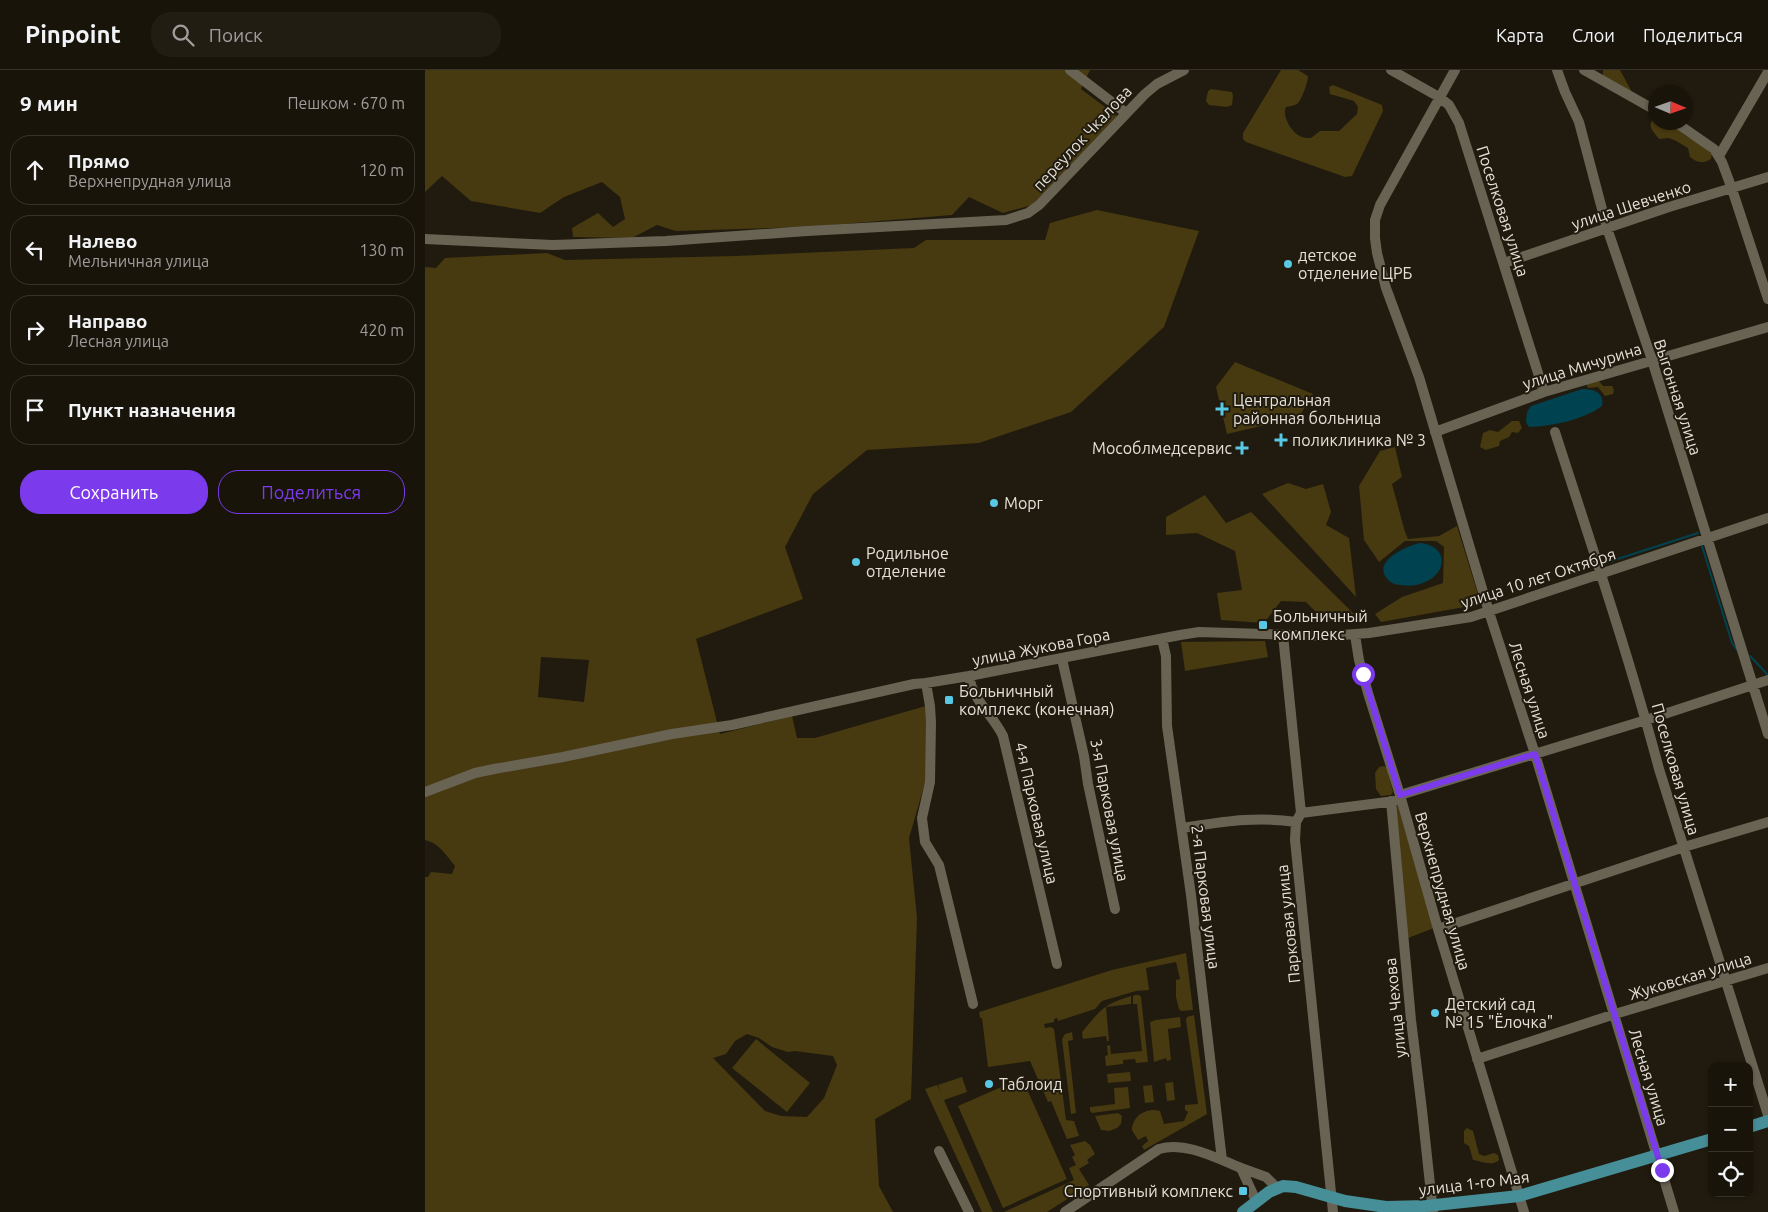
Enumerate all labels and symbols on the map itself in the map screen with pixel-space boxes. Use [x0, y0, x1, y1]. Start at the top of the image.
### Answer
street label: переулок Чкалова [1029, 82, 1135, 194]
north arrow [1648, 85, 1693, 130]
street label: Поселковая улица [1473, 143, 1533, 279]
street label: улица Шевченко [1569, 177, 1693, 233]
place label: детское отделение ЦРБ [1298, 246, 1413, 282]
marker: детское отделение ЦРБ [1282, 258, 1294, 270]
street label: Выгонная улица [1651, 337, 1705, 457]
street label: улица Мичурина [1520, 339, 1644, 393]
place label: Центральная районная больница [1233, 391, 1381, 427]
marker: Центральная районная больница [1215, 402, 1229, 416]
place label: поликлиника № 3 [1292, 431, 1426, 449]
marker: поликлиника № 3 [1274, 433, 1288, 447]
place label: Мособлмедсервис [1092, 439, 1233, 457]
marker: Мособлмедсервис [1236, 442, 1248, 454]
place label: Морг [1004, 494, 1044, 512]
marker: Морг [988, 497, 1000, 509]
place label: Родильное отделение [866, 544, 949, 580]
street label: улица 10 лет Октября [1458, 544, 1618, 612]
marker: Родильное отделение [850, 556, 862, 568]
place label: Больничный комплекс [1273, 607, 1368, 643]
marker: Больничный комплекс [1257, 619, 1269, 631]
street label: улица Жукова Гора [971, 625, 1111, 669]
street label: Лесная улица [1506, 639, 1554, 741]
route start [1352, 663, 1375, 686]
place label: Больничный комплекс (конечная) [959, 682, 1114, 719]
marker: Больничный комплекс (конечная) [943, 694, 955, 706]
street label: Поселковая улица [1649, 701, 1703, 837]
street label: 3-я Парковая улица [1087, 737, 1133, 883]
street label: 4-я Парковая улица [1012, 740, 1062, 886]
street label: Верхнепрудная улица [1412, 810, 1474, 972]
street label: 2-я Парковая улица [1188, 824, 1224, 970]
street label: Парковая улица [1273, 864, 1303, 984]
street label: Жуковская улица [1627, 949, 1753, 1003]
street label: улица Чехова [1381, 957, 1409, 1059]
place label: Детский сад № 15 "Ёлочка" [1445, 995, 1553, 1031]
marker: Детский сад № 15 "Ёлочка" [1429, 1007, 1441, 1019]
street label: Лесная улица [1626, 1026, 1672, 1128]
place label: Таблоид [999, 1075, 1062, 1093]
marker: Таблоид [983, 1078, 995, 1090]
route end [1651, 1159, 1674, 1182]
street label: улица 1-го Мая [1418, 1167, 1530, 1199]
place label: Спортивный комплекс [1064, 1182, 1234, 1200]
marker: Спортивный комплекс [1237, 1185, 1249, 1197]

